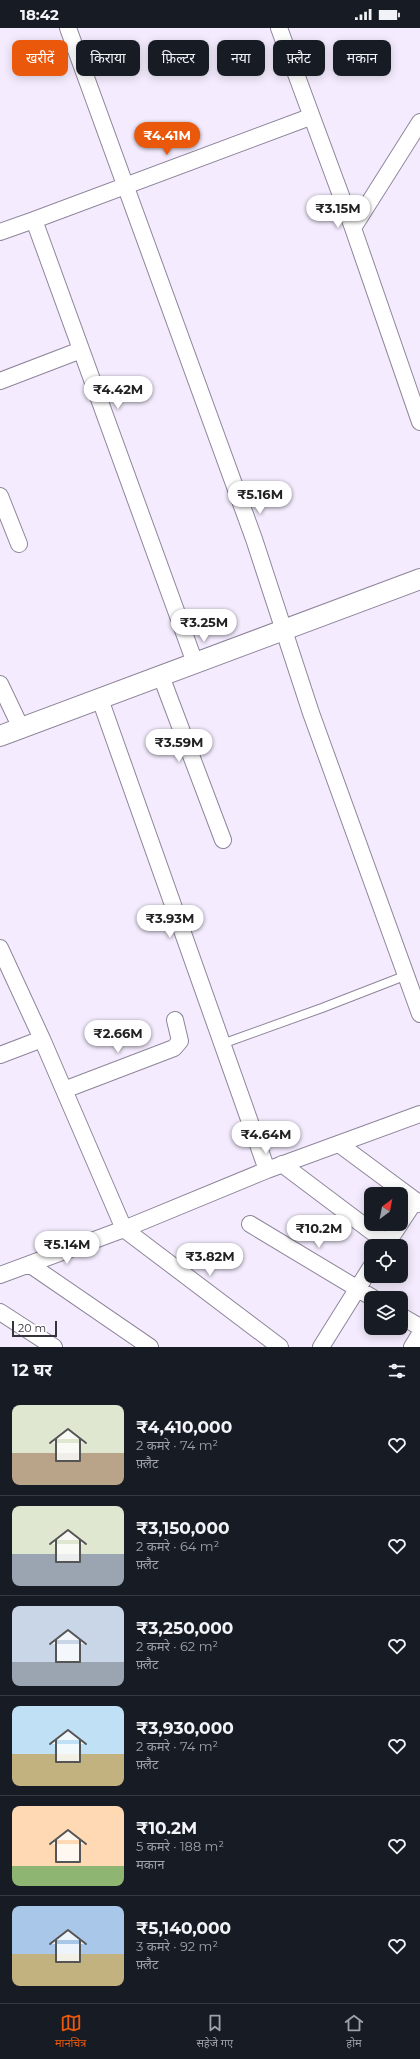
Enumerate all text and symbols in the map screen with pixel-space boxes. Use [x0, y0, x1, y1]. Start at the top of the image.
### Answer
text: 18:42 [20, 5, 59, 24]
chip: खरीदें [12, 40, 68, 76]
chip: किराया [76, 40, 140, 76]
chip: फ़िल्टर [148, 40, 209, 76]
chip: नया [217, 40, 265, 76]
chip: फ़्लैट [273, 40, 325, 76]
chip: मकान [333, 40, 391, 76]
pin: ₹4.41M [134, 122, 200, 156]
text: ₹4.41M [143, 127, 191, 143]
pin: ₹3.15M [305, 195, 371, 229]
text: ₹3.15M [315, 200, 361, 216]
pin: ₹4.42M [85, 376, 151, 410]
text: ₹4.42M [93, 381, 143, 397]
pin: ₹5.16M [227, 481, 293, 515]
text: ₹5.16M [237, 486, 283, 502]
pin: ₹3.25M [171, 609, 237, 643]
text: ₹3.25M [180, 614, 228, 630]
pin: ₹3.59M [146, 729, 212, 763]
text: ₹3.59M [155, 734, 203, 750]
pin: ₹3.93M [137, 905, 203, 939]
text: ₹3.93M [146, 910, 194, 926]
pin: ₹2.66M [85, 1020, 151, 1054]
text: ₹2.66M [93, 1025, 143, 1041]
pin: ₹4.64M [233, 1121, 299, 1155]
text: ₹4.64M [241, 1126, 291, 1142]
north arrow [364, 1187, 408, 1231]
map controls [364, 1187, 408, 1335]
pin: ₹10.2M [286, 1215, 352, 1249]
text: ₹10.2M [296, 1220, 342, 1236]
pin: ₹5.14M [34, 1231, 100, 1265]
text: ₹5.14M [44, 1236, 90, 1252]
button: locate [364, 1239, 408, 1283]
pin: ₹3.82M [177, 1243, 243, 1277]
text: ₹3.82M [185, 1248, 235, 1264]
button: layers [364, 1291, 408, 1335]
scale bar [12, 1319, 57, 1338]
text: 20 m [18, 1321, 46, 1335]
text: 12 घर [12, 1360, 52, 1380]
icon: filters [386, 1360, 408, 1382]
text: ₹4,410,000 [136, 1417, 232, 1437]
icon: home [44, 1421, 92, 1469]
icon: heart [386, 1434, 408, 1456]
text: 2 कमरे · 74 m² [136, 1437, 218, 1453]
text: फ़्लैट [136, 1455, 159, 1471]
text: ₹3,150,000 [136, 1518, 230, 1538]
icon: home [44, 1522, 92, 1570]
icon: heart [386, 1535, 408, 1557]
text: 2 कमरे · 64 m² [136, 1538, 219, 1554]
text: फ़्लैट [136, 1556, 159, 1572]
text: ₹3,250,000 [136, 1618, 233, 1638]
icon: home [44, 1622, 92, 1670]
icon: heart [386, 1635, 408, 1657]
text: 2 कमरे · 62 m² [136, 1638, 218, 1654]
text: फ़्लैट [136, 1656, 159, 1672]
text: ₹3,930,000 [136, 1718, 234, 1738]
icon: home [44, 1722, 92, 1770]
icon: heart [386, 1735, 408, 1757]
text: 2 कमरे · 74 m² [136, 1738, 218, 1754]
text: फ़्लैट [136, 1756, 159, 1772]
text: ₹10.2M [136, 1818, 197, 1838]
icon: home [44, 1822, 92, 1870]
icon: heart [386, 1835, 408, 1857]
text: 5 कमरे · 188 m² [136, 1838, 224, 1854]
text: मकान [136, 1856, 164, 1872]
text: ₹5,140,000 [136, 1918, 231, 1938]
icon: home [44, 1922, 92, 1970]
icon: heart [386, 1935, 408, 1957]
text: 3 कमरे · 92 m² [136, 1938, 218, 1954]
text: फ़्लैट [136, 1956, 159, 1972]
tab: मानचित्र [55, 2012, 86, 2051]
tab: सहेजे गए [196, 2012, 233, 2051]
tab: होम [343, 2012, 365, 2051]

